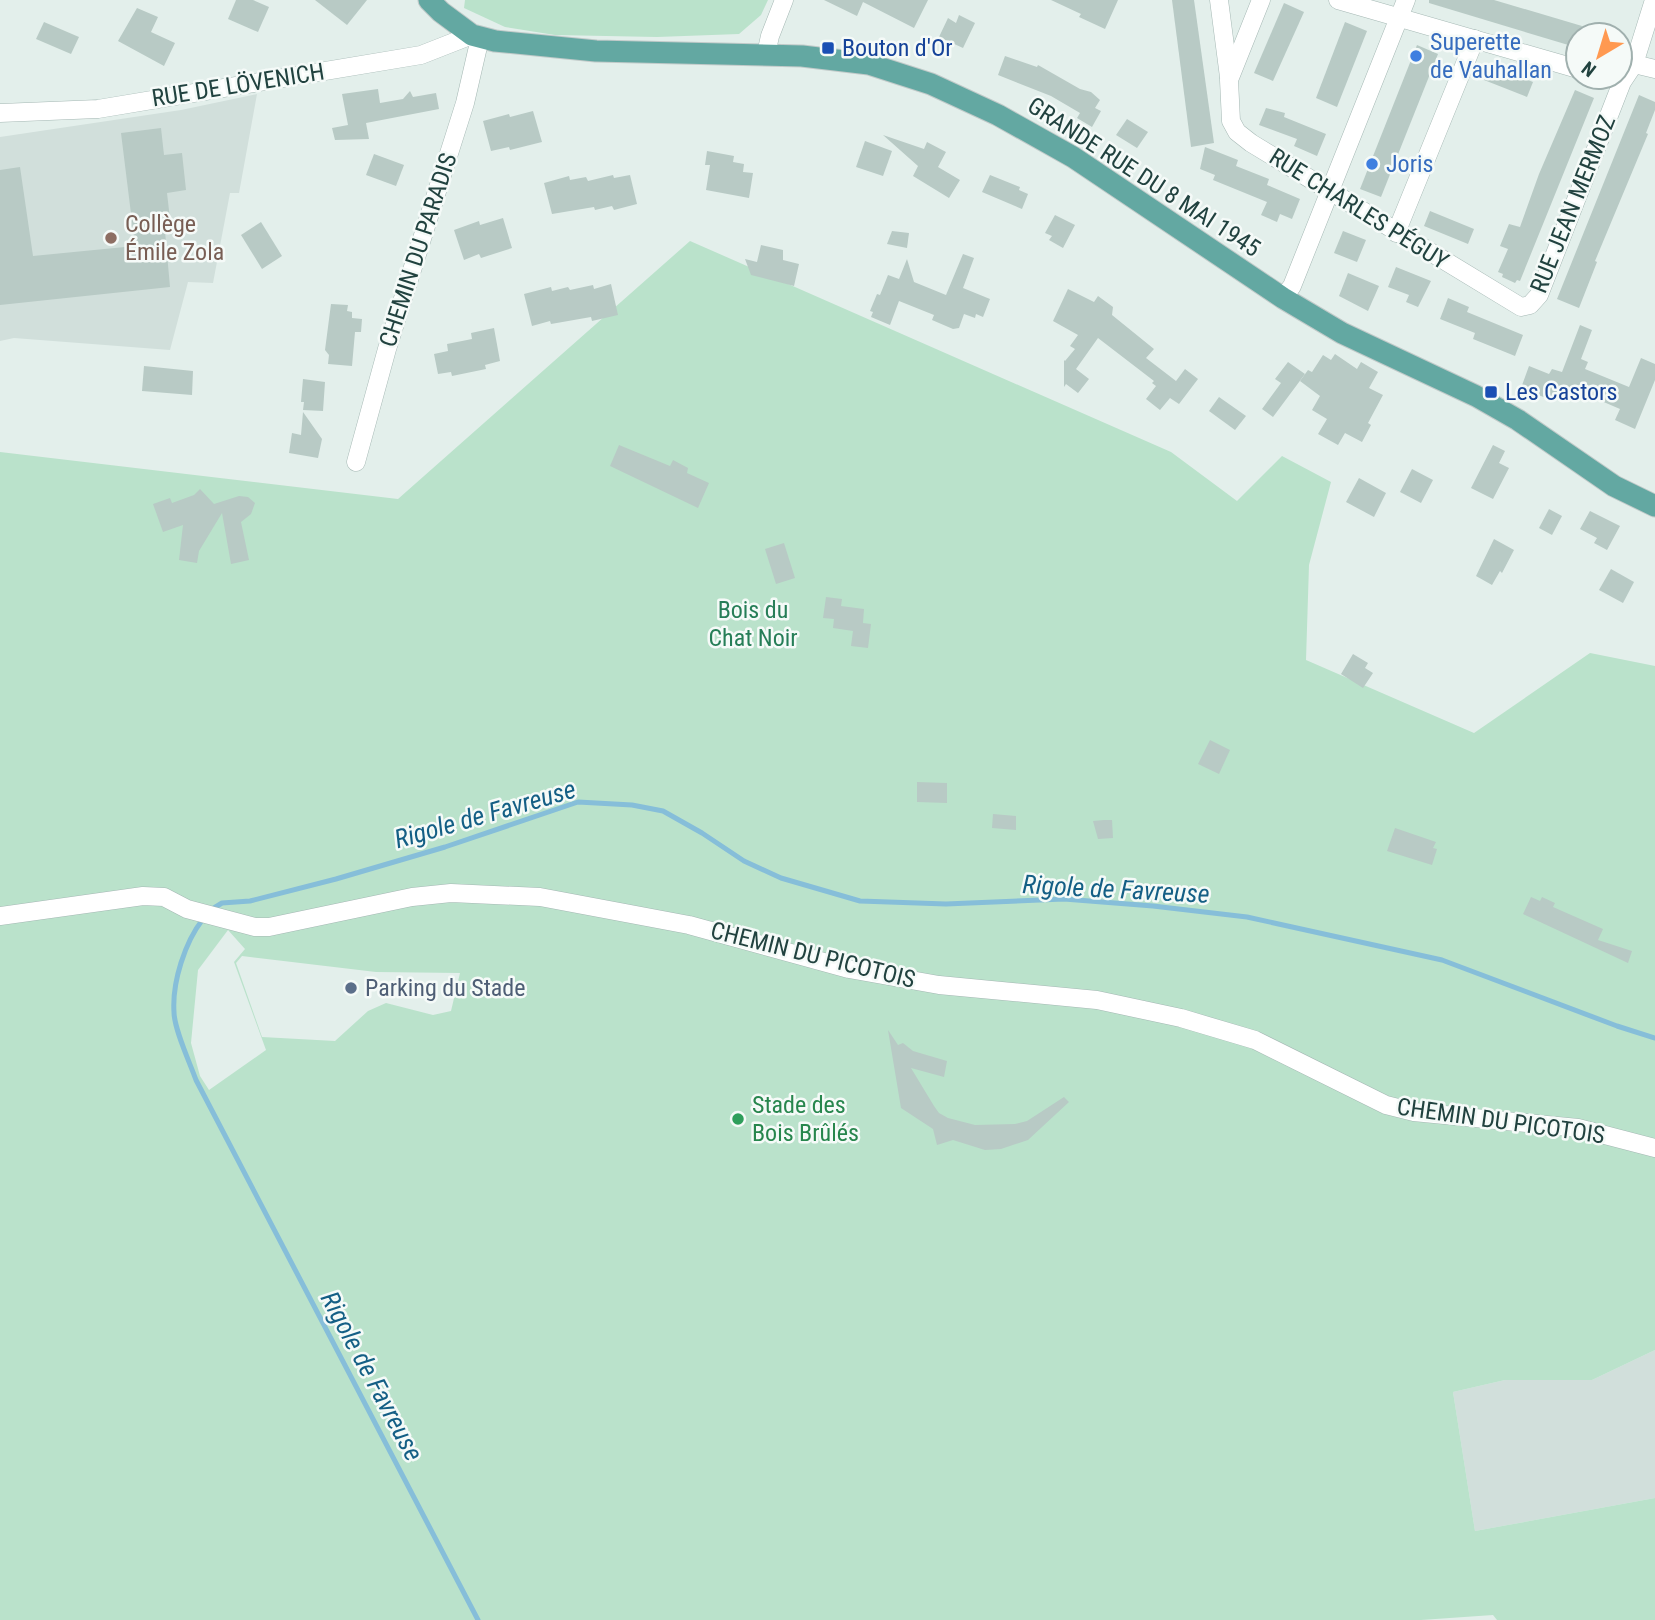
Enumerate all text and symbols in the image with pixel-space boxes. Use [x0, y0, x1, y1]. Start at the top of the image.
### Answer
north arrow [1564, 21, 1634, 91]
place label: Superette de Vauhallan [1430, 28, 1552, 84]
place label: Bouton d'Or [842, 34, 953, 62]
marker: Bouton d'Or [820, 40, 836, 56]
marker: Superette de Vauhallan [1408, 48, 1424, 64]
text: N [1577, 56, 1601, 82]
street label: RUE DE LÖVENICH [150, 58, 326, 112]
street label: GRANDE RUE DU 8 MAI 1945 [1023, 91, 1265, 263]
street label: RUE JEAN MERMOZ [1525, 111, 1621, 297]
street label: RUE CHARLES PÉGUY [1264, 143, 1454, 276]
street label: CHEMIN DU PARADIS [373, 150, 463, 350]
place label: Joris [1386, 150, 1433, 178]
marker: Joris [1364, 156, 1380, 172]
place label: Collège Émile Zola [125, 210, 224, 266]
marker: Collège Émile Zola [103, 230, 119, 246]
place label: Les Castors [1505, 378, 1617, 406]
marker: Les Castors [1483, 384, 1499, 400]
park label: Bois du Chat Noir [708, 596, 798, 652]
water label: Rigole de Favreuse [391, 774, 579, 854]
water label: Rigole de Favreuse [1022, 869, 1210, 909]
street label: CHEMIN DU PICOTOIS [708, 916, 918, 994]
place label: Parking du Stade [365, 974, 526, 1002]
marker: Parking du Stade [343, 980, 359, 996]
place label: Stade des Bois Brûlés [752, 1091, 859, 1147]
street label: CHEMIN DU PICOTOIS [1395, 1093, 1607, 1149]
marker: Stade des Bois Brûlés [730, 1111, 746, 1127]
water label: Rigole de Favreuse [315, 1286, 429, 1466]

